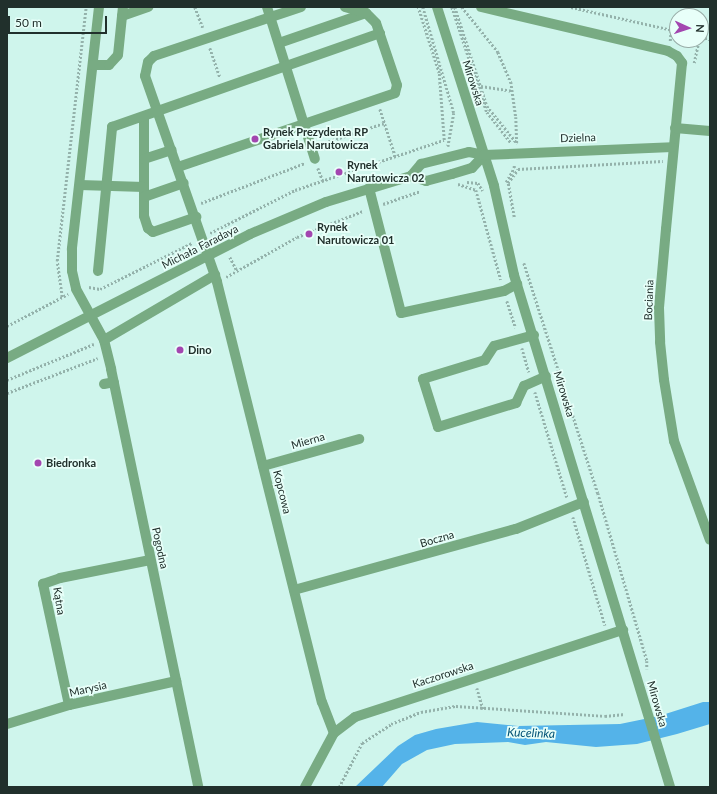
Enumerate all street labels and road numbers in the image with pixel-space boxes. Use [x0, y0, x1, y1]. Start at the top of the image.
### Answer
street label: Mirowska [459, 59, 487, 107]
street label: Dzielna [560, 131, 596, 145]
street label: Michała Faradaya [160, 222, 240, 272]
street label: Bociania [642, 279, 656, 321]
street label: Mirowska [551, 370, 577, 418]
street label: Mierna [290, 430, 326, 452]
street label: Kopcowa [270, 469, 294, 515]
street label: Pogodna [149, 526, 171, 570]
street label: Boczna [418, 528, 456, 550]
street label: Kątna [50, 586, 68, 616]
street label: Kaczorowska [411, 659, 475, 691]
street label: Marysia [68, 678, 108, 700]
street label: Mirowska [644, 680, 670, 728]

